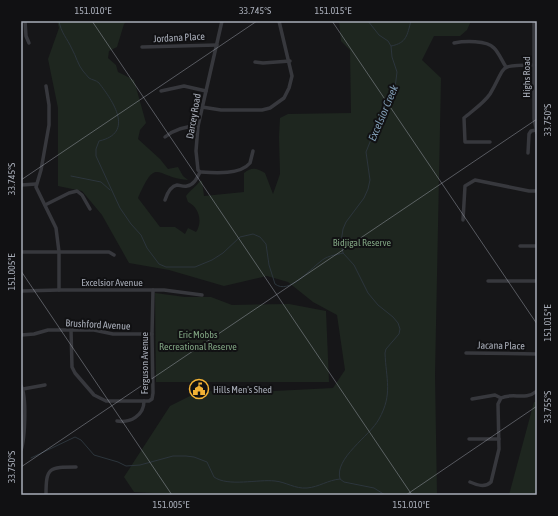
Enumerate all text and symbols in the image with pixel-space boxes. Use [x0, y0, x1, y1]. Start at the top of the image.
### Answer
text: 151.010°E [75, 5, 112, 16]
text: 33.745°S [239, 5, 271, 16]
text: 151.015°E [315, 5, 352, 16]
street label: Jordana Place [153, 31, 206, 44]
street label: Highs Road [521, 56, 532, 98]
water label: Excelsior Creek [366, 83, 400, 143]
street label: Darcey Road [184, 92, 203, 140]
text: 33.750°S [542, 104, 553, 136]
text: 33.745°S [6, 163, 17, 195]
park label: Bidjigal Reserve [333, 237, 392, 248]
text: 151.005°E [6, 253, 17, 291]
street label: Excelsior Avenue [81, 277, 143, 288]
text: 151.015°E [542, 304, 553, 342]
street label: Brushford Avenue [65, 317, 131, 332]
park label: Eric Mobbs Recreational Reserve [159, 329, 237, 352]
street label: Ferguson Avenue [139, 331, 150, 394]
street label: Jacana Place [477, 340, 525, 351]
public building icon: Hills Men's Shed [188, 378, 210, 400]
place label: Hills Men's Shed [213, 384, 272, 395]
text: 33.755°S [542, 391, 553, 423]
text: 33.750°S [6, 451, 17, 483]
text: 151.005°E [153, 499, 190, 510]
text: 151.010°E [393, 499, 430, 510]

